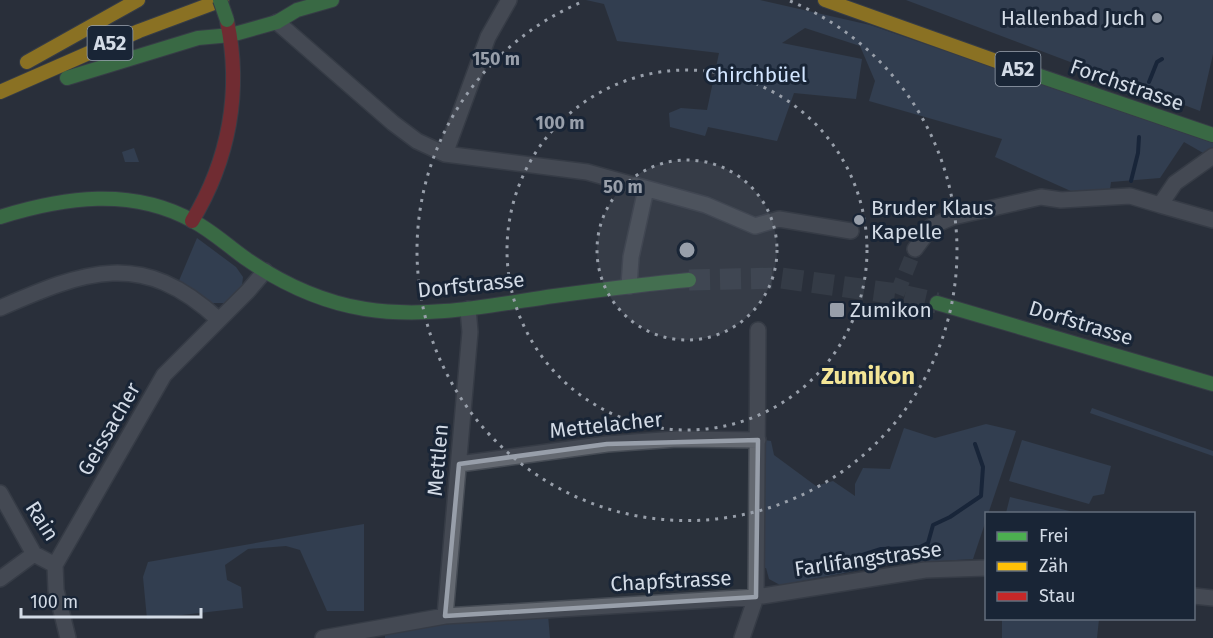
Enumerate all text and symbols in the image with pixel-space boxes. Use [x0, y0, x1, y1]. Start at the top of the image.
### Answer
place label: Hallenbad Juch [1001, 5, 1145, 31]
marker: Hallenbad Juch [1150, 11, 1164, 25]
road number: A52 [88, 26, 132, 60]
text: 150 m [472, 48, 520, 70]
road number: A52 [996, 52, 1040, 86]
street label: Forchstrasse [1067, 53, 1187, 117]
park label: Chirchbüel [705, 62, 807, 88]
text: 100 m [536, 112, 584, 134]
text: 50 m [603, 176, 643, 198]
place label: Bruder Klaus Kapelle [871, 195, 994, 245]
marker: Bruder Klaus Kapelle [852, 213, 866, 227]
centre of rings [677, 240, 697, 260]
street label: Dorfstrasse [416, 266, 526, 304]
street label: Dorfstrasse [1026, 295, 1136, 351]
place label: Zumikon [850, 297, 932, 323]
marker: Zumikon [828, 301, 846, 319]
district label: Zumikon [821, 362, 915, 390]
street label: Geissacher [72, 378, 146, 480]
street label: Mettelacher [548, 406, 664, 444]
street label: Mettlen [422, 423, 454, 497]
street label: Rain [20, 496, 64, 546]
legend [985, 512, 1195, 620]
text: Frei [1039, 525, 1069, 547]
street label: Farlifangstrasse [793, 536, 943, 582]
text: Zäh [1039, 555, 1068, 577]
street label: Chapfstrasse [610, 565, 732, 597]
scale bar [21, 581, 201, 619]
text: Stau [1039, 585, 1075, 607]
text: 100 m [30, 591, 78, 613]

